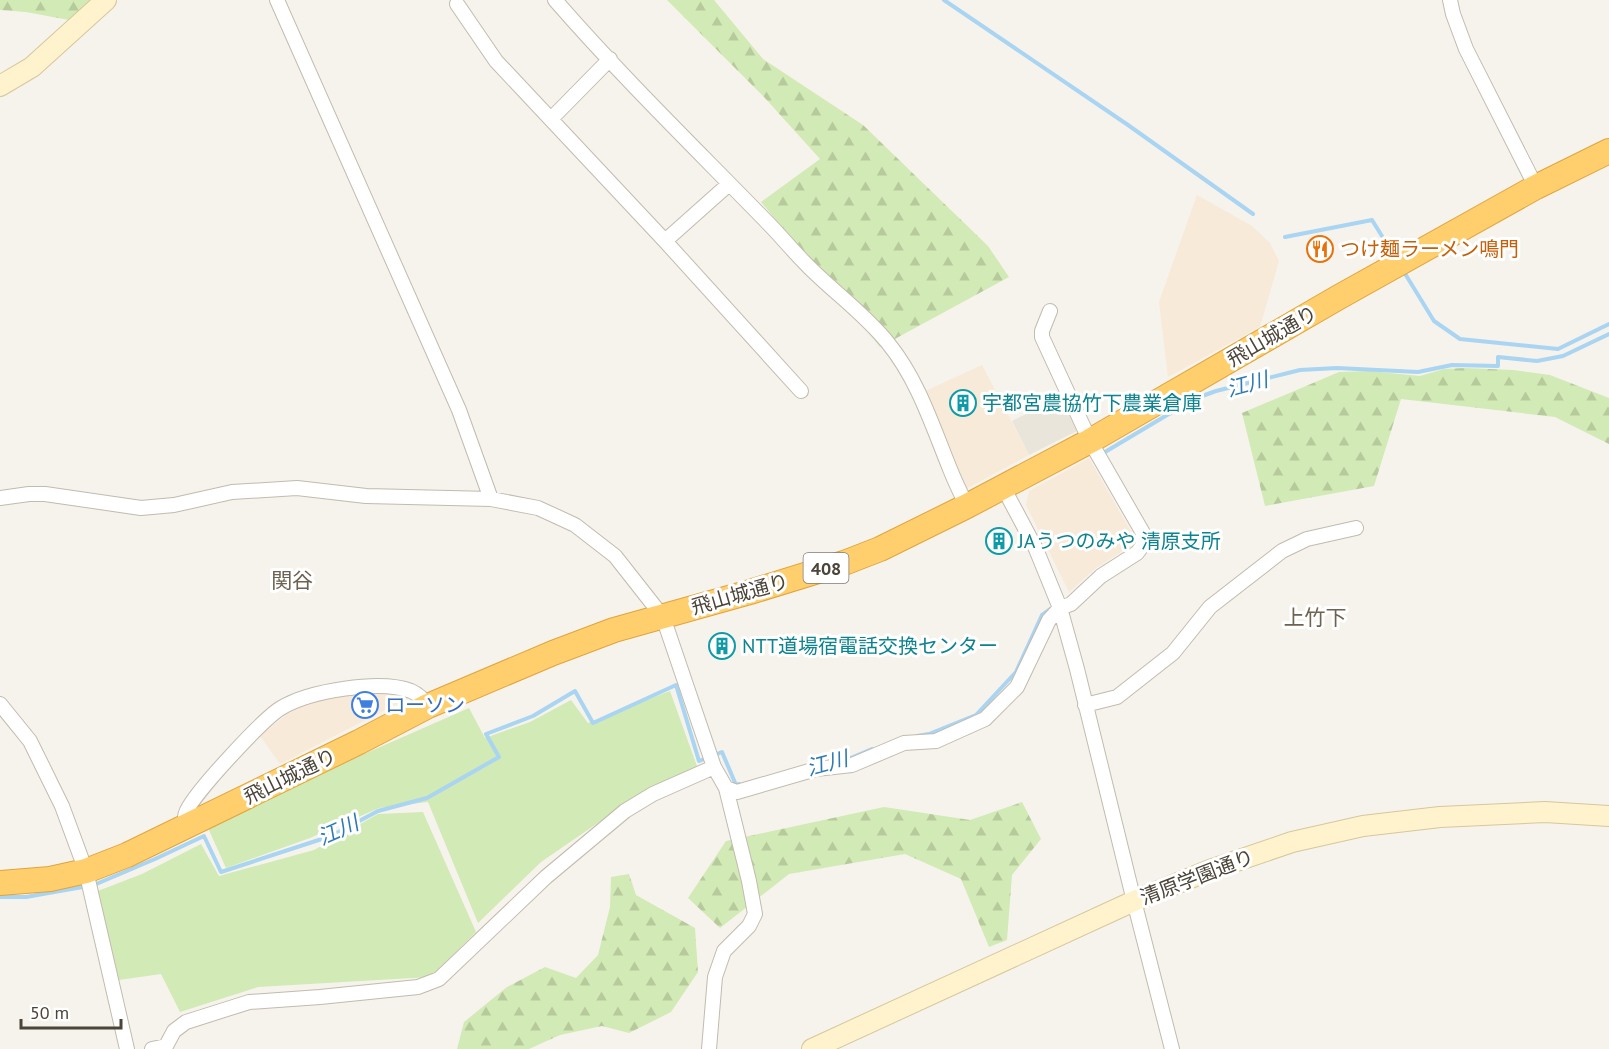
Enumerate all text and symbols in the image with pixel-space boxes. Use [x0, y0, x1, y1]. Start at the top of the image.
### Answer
restaurant icon: つけ麺ラーメン鳴門 [1305, 234, 1335, 264]
place label: つけ麺ラーメン鳴門 [1340, 236, 1519, 262]
street label: 飛山城通り [1222, 300, 1322, 372]
water label: 江川 [1223, 365, 1273, 402]
building icon: 宇都宮農協竹下農業倉庫 [948, 388, 978, 418]
place label: 宇都宮農協竹下農業倉庫 [982, 390, 1202, 416]
building icon: JAうつのみや 清原支所 [984, 526, 1014, 556]
place label: JAうつのみや 清原支所 [1017, 528, 1221, 554]
road number: 408 [804, 553, 848, 583]
district label: 関谷 [271, 567, 313, 594]
street label: 飛山城通り [688, 568, 792, 620]
district label: 上竹下 [1284, 604, 1347, 631]
building icon: NTT道場宿電話交換センター [707, 631, 737, 661]
place label: NTT道場宿電話交換センター [742, 633, 998, 659]
supermarket icon: ローソン [350, 690, 380, 720]
place label: ローソン [385, 692, 465, 718]
street label: 飛山城通り [239, 742, 341, 810]
water label: 江川 [803, 744, 853, 781]
water label: 江川 [313, 808, 365, 851]
street label: 清原学園通り [1136, 843, 1258, 911]
scale bar [21, 992, 122, 1030]
text: 50 m [30, 1001, 69, 1024]

